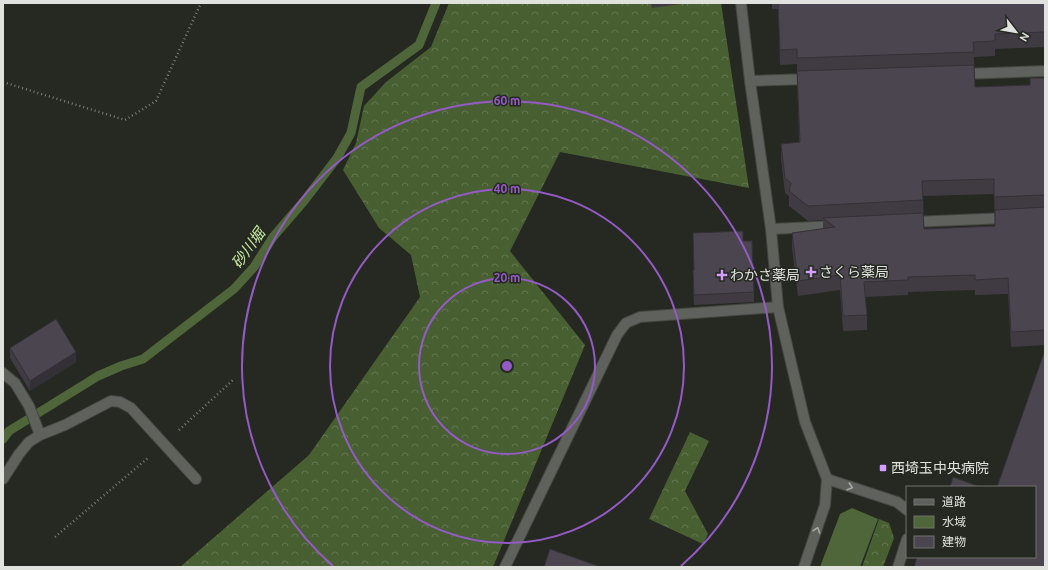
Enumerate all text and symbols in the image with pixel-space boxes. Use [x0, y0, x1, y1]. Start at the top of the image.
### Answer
north arrow [996, 12, 1036, 52]
text: N [1017, 31, 1032, 44]
text: 60 m [494, 94, 520, 107]
text: 40 m [494, 182, 520, 195]
water label: 砂川堀 [228, 223, 269, 271]
place label: さくら薬局 [819, 264, 889, 280]
place label: わかさ薬局 [730, 267, 800, 283]
marker: さくら薬局 [806, 267, 816, 277]
marker: わかさ薬局 [717, 270, 727, 280]
text: 20 m [494, 271, 520, 284]
centre of rings [500, 359, 514, 373]
place label: 西埼玉中央病院 [891, 460, 989, 476]
marker: 西埼玉中央病院 [878, 463, 888, 473]
one-way arrow [847, 482, 854, 491]
legend [906, 486, 1036, 558]
text: 道路 [942, 495, 966, 508]
text: 水域 [942, 515, 966, 528]
one-way arrow [812, 527, 820, 534]
text: 建物 [942, 535, 966, 548]

